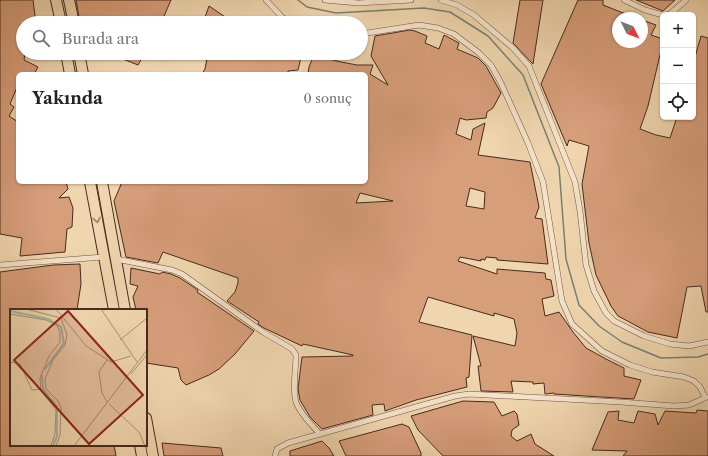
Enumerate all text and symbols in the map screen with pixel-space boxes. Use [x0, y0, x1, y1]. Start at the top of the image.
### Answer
north arrow [612, 12, 648, 48]
map controls [660, 12, 696, 120]
button: + [660, 12, 696, 48]
search box [16, 16, 368, 60]
icon: search [30, 27, 52, 49]
text: Burada ara [62, 29, 139, 48]
button: − [660, 48, 696, 84]
button: locate [660, 84, 696, 120]
text: Yakında [32, 88, 103, 108]
text: 0 sonuç [304, 90, 352, 106]
one-way arrow [92, 217, 100, 223]
inset map [10, 309, 147, 446]

